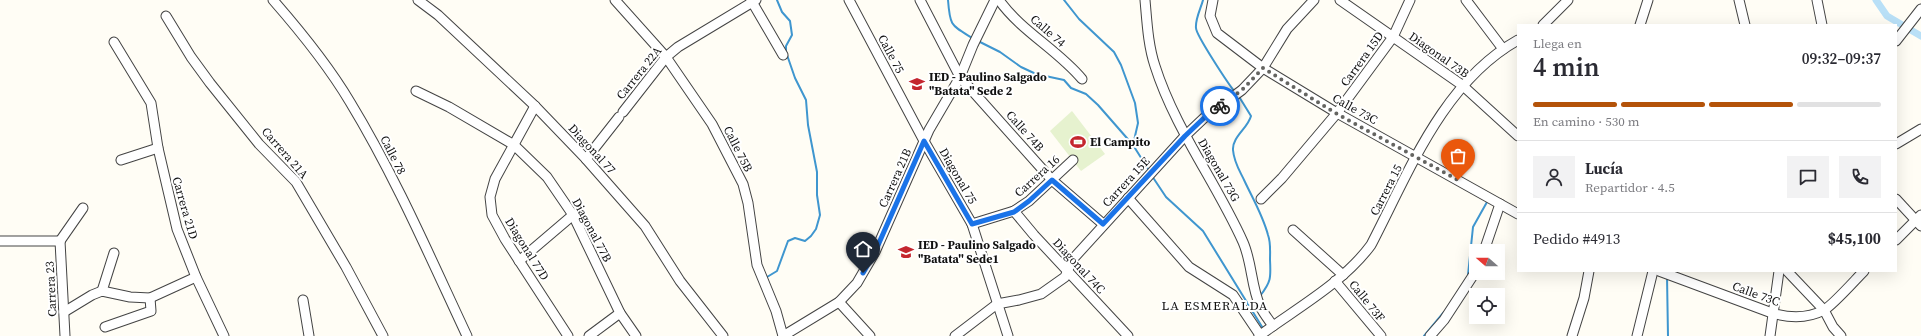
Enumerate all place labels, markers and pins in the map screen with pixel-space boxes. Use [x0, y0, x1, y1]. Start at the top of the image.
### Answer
place label: IED - Paulino Salgado "Batata" Sede 2 [929, 69, 1047, 99]
school or university icon: IED - Paulino Salgado "Batata" Sede 2 [908, 75, 926, 93]
sports icon: El Campito [1069, 133, 1087, 151]
place label: El Campito [1090, 134, 1150, 150]
pin [1441, 139, 1475, 180]
pin [846, 232, 880, 273]
place label: IED - Paulino Salgado "Batata'' Sede1 [918, 237, 1036, 267]
school or university icon: IED - Paulino Salgado "Batata'' Sede1 [897, 243, 915, 261]

